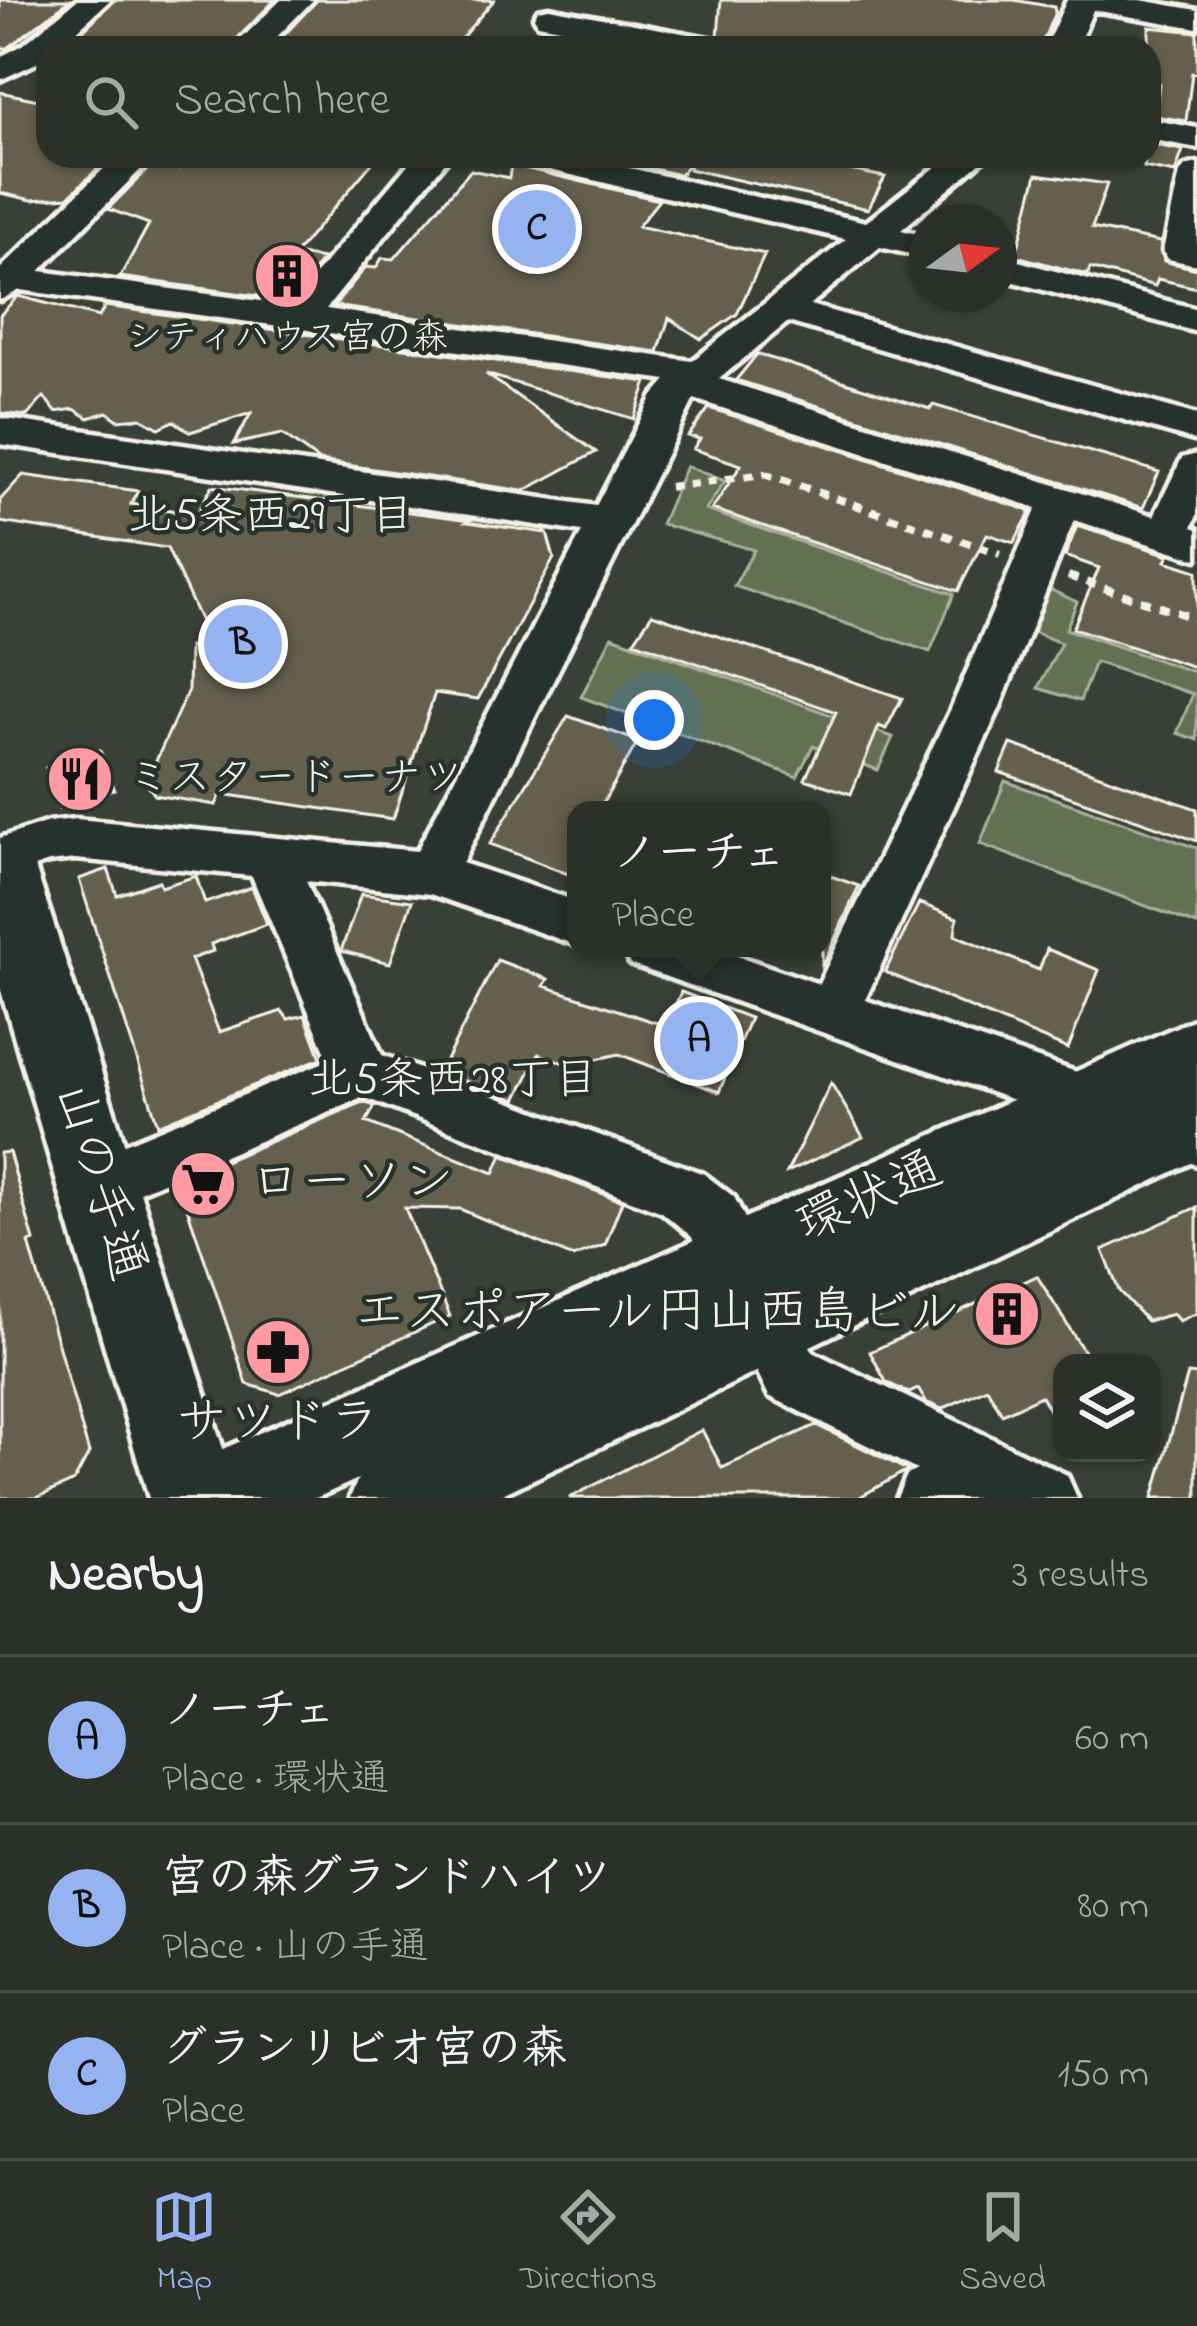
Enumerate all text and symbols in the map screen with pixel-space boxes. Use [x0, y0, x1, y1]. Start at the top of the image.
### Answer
search box [36, 36, 1161, 168]
icon: search [78, 69, 144, 135]
text: Search here [174, 69, 390, 135]
pin: C [498, 184, 576, 274]
north arrow [909, 204, 1017, 312]
building icon: シティハウス宮の森 [252, 241, 322, 311]
place label: シティハウス宮の森 [126, 313, 448, 366]
district label: 北5条西29丁目 [128, 485, 414, 551]
pin: B [204, 599, 282, 689]
your location [624, 690, 684, 750]
restaurant icon: ミスタードーナツ [45, 744, 115, 814]
place label: ミスタードーナツ [127, 749, 464, 810]
popup [567, 801, 831, 957]
text: ノーチェ [612, 822, 786, 888]
text: Place [612, 888, 694, 945]
pin: A [660, 996, 738, 1086]
district label: 北5条西28丁目 [308, 1049, 598, 1115]
street label: 山の手通 [32, 1073, 164, 1291]
street label: 環状通 [785, 1134, 955, 1264]
place label: ローソン [250, 1147, 454, 1222]
supermarket icon: ローソン [168, 1149, 238, 1219]
place label: エスポアール円山西島ビル [354, 1277, 960, 1352]
building icon: エスポアール円山西島ビル [972, 1279, 1042, 1349]
pharmacy icon: サツドラ [243, 1317, 313, 1387]
map controls [1053, 1354, 1161, 1462]
button: layers [1053, 1354, 1161, 1462]
place label: サツドラ [176, 1387, 380, 1462]
text: Nearby [48, 1539, 204, 1614]
text: 3 results [1012, 1548, 1149, 1605]
text: ノーチェ [162, 1679, 337, 1745]
text: A [75, 1711, 99, 1768]
text: 60 m [1075, 1711, 1149, 1768]
text: Place · 環状通 [162, 1752, 389, 1809]
text: 宮の森グランドハイツ [162, 1847, 612, 1913]
text: B [74, 1879, 100, 1936]
text: 80 m [1078, 1879, 1149, 1936]
text: Place · 山の手通 [162, 1920, 428, 1977]
text: グランリビオ宮の森 [162, 2018, 567, 2084]
text: C [76, 2047, 98, 2104]
text: 150 m [1057, 2047, 1149, 2104]
text: Place [162, 2084, 245, 2141]
tab: Map [151, 2184, 217, 2304]
tab: Directions [520, 2184, 657, 2304]
tab: Saved [960, 2184, 1046, 2304]

